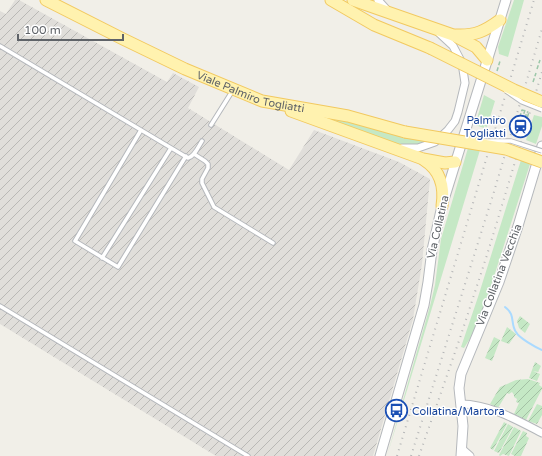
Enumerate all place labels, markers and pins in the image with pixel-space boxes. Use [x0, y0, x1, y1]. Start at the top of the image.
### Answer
station icon: Palmiro Togliatti [508, 113, 534, 139]
place label: Palmiro Togliatti [464, 114, 506, 140]
bus stop icon: Collatina/Martora [383, 398, 409, 424]
place label: Collatina/Martora [412, 405, 505, 418]

